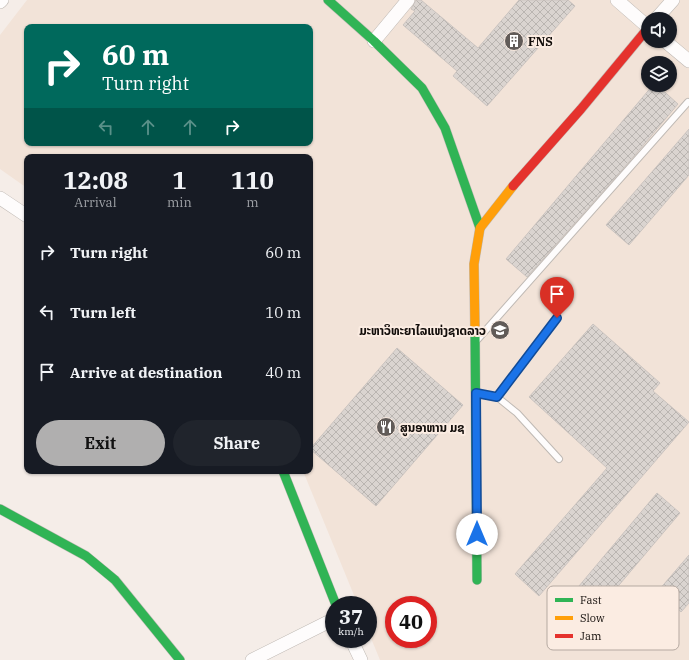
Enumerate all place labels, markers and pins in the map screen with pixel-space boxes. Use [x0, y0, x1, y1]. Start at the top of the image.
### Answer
building icon: FNS [503, 30, 525, 52]
place label: FNS [528, 34, 553, 49]
pin [540, 277, 574, 318]
school or university icon: ມະຫາວິທະຍາໄລແຫ່ງຊາດລາວ [489, 319, 511, 341]
place label: ມະຫາວິທະຍາໄລແຫ່ງຊາດລາວ [359, 323, 486, 338]
restaurant icon: ສູນອາຫານ ມຊ [375, 416, 397, 438]
place label: ສູນອາຫານ ມຊ [400, 420, 465, 437]

